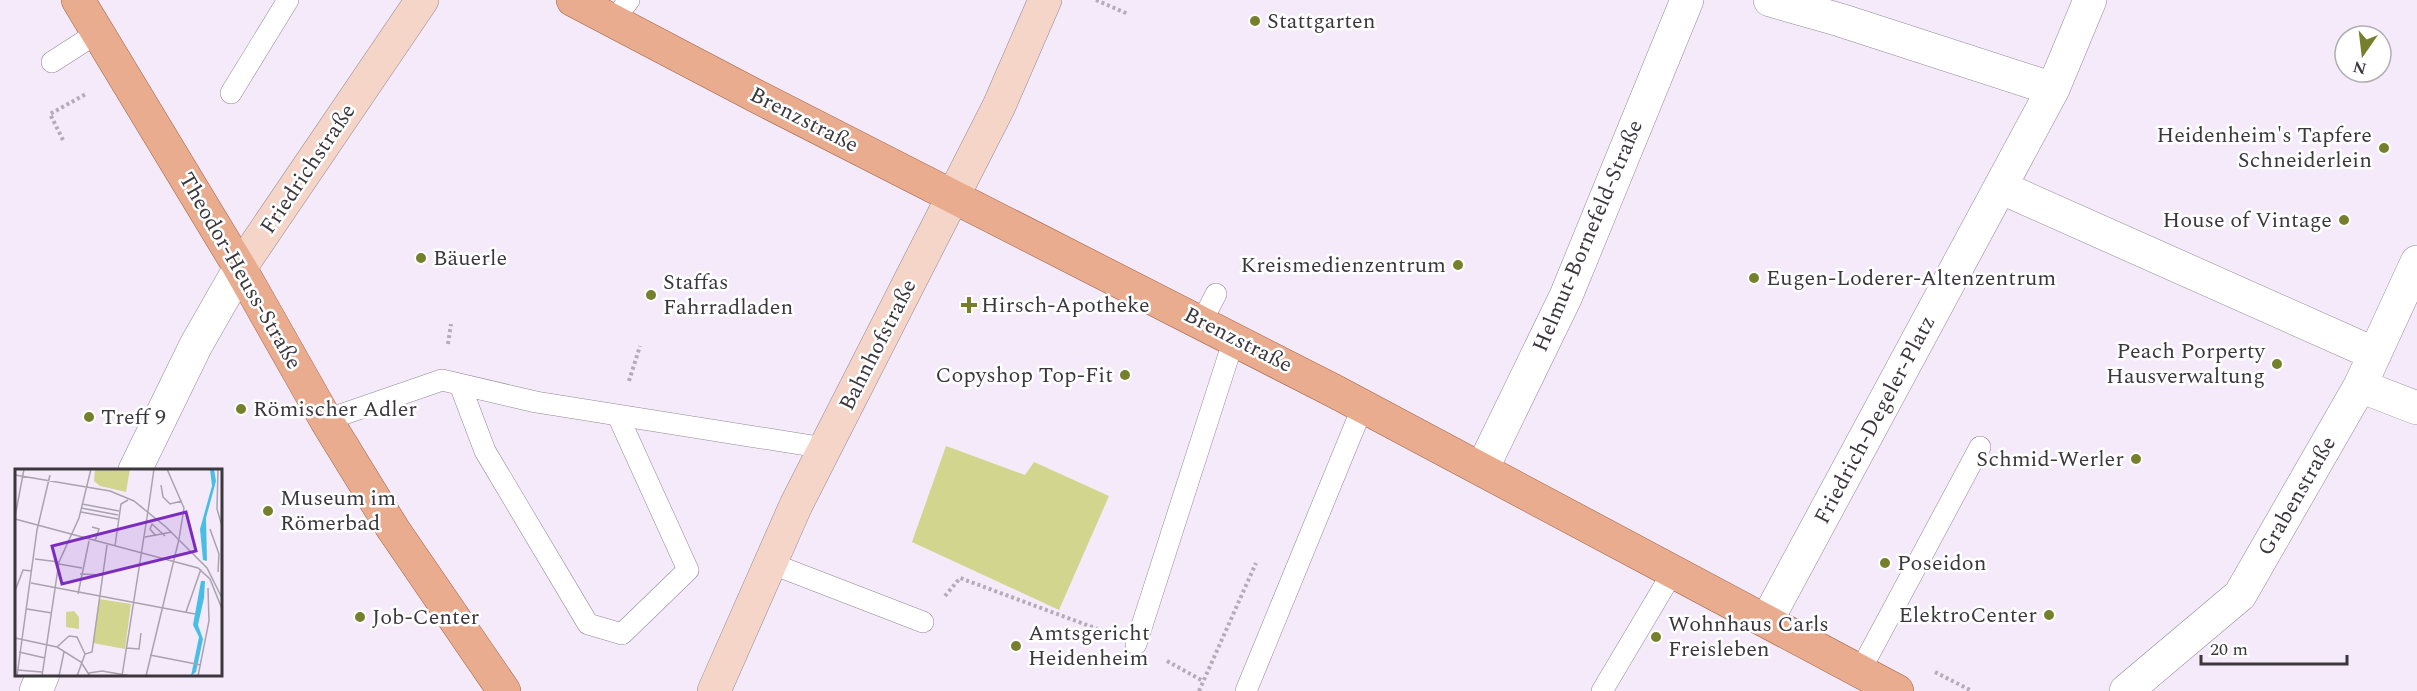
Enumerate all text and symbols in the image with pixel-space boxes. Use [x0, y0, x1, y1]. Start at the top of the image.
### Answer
place label: Stattgarten [1267, 5, 1376, 38]
marker: Stattgarten [1248, 14, 1262, 28]
north arrow [2333, 24, 2393, 84]
text: N [2350, 54, 2369, 81]
street label: Brenzstraße [744, 78, 864, 162]
street label: Friedrichstraße [252, 97, 364, 241]
street label: Helmut-Bornefeld-Straße [1524, 115, 1652, 357]
place label: Heidenheim's Tapfere Schneiderlein [2156, 119, 2372, 177]
marker: Heidenheim's Tapfere Schneiderlein [2377, 141, 2391, 155]
street label: Theodor-Heuss-Straße [170, 166, 310, 376]
place label: House of Vintage [2163, 204, 2332, 237]
marker: House of Vintage [2337, 213, 2351, 227]
place label: Bäuerle [433, 242, 507, 275]
place label: Kreismedienzentrum [1240, 249, 1446, 282]
marker: Bäuerle [414, 251, 428, 265]
marker: Kreismedienzentrum [1451, 258, 1465, 272]
place label: Eugen-Loderer-Altenzentrum [1766, 262, 2056, 295]
place label: Staffas Fahrradladen [663, 266, 793, 324]
marker: Eugen-Loderer-Altenzentrum [1747, 271, 1761, 285]
street label: Bahnhofstraße [831, 273, 925, 417]
marker: Staffas Fahrradladen [644, 288, 658, 302]
place label: Hirsch-Apotheke [981, 289, 1150, 322]
marker: Hirsch-Apotheke [962, 298, 976, 312]
street label: Brenzstraße [1178, 298, 1298, 382]
street label: Friedrich-Degeler-Platz [1806, 310, 1944, 530]
place label: Peach Porperty Hausverwaltung [2106, 335, 2266, 393]
marker: Peach Porperty Hausverwaltung [2270, 357, 2284, 371]
place label: Copyshop Top-Fit [935, 359, 1113, 392]
marker: Copyshop Top-Fit [1118, 368, 1132, 382]
place label: Römischer Adler [253, 393, 417, 426]
place label: Treff 9 [101, 401, 166, 434]
marker: Römischer Adler [234, 402, 248, 416]
marker: Treff 9 [82, 410, 96, 424]
street label: Grabenstraße [2249, 430, 2345, 562]
place label: Schmid-Werler [1976, 443, 2124, 476]
marker: Schmid-Werler [2129, 452, 2143, 466]
inset map [15, 469, 222, 676]
place label: Museum im Römerbad [280, 482, 396, 540]
marker: Museum im Römerbad [261, 504, 275, 518]
place label: Poseidon [1897, 547, 1987, 580]
marker: Poseidon [1878, 556, 1892, 570]
place label: ElektroCenter [1898, 599, 2037, 632]
place label: Job-Center [372, 601, 480, 634]
place label: Wohnhaus Carls Freisleben [1668, 608, 1829, 666]
marker: ElektroCenter [2042, 608, 2056, 622]
marker: Job-Center [353, 610, 367, 624]
place label: Amtsgericht Heidenheim [1028, 617, 1150, 675]
scale bar [2201, 628, 2346, 666]
marker: Wohnhaus Carls Freisleben [1649, 630, 1663, 644]
text: 20 m [2210, 636, 2248, 663]
marker: Amtsgericht Heidenheim [1009, 639, 1023, 653]

